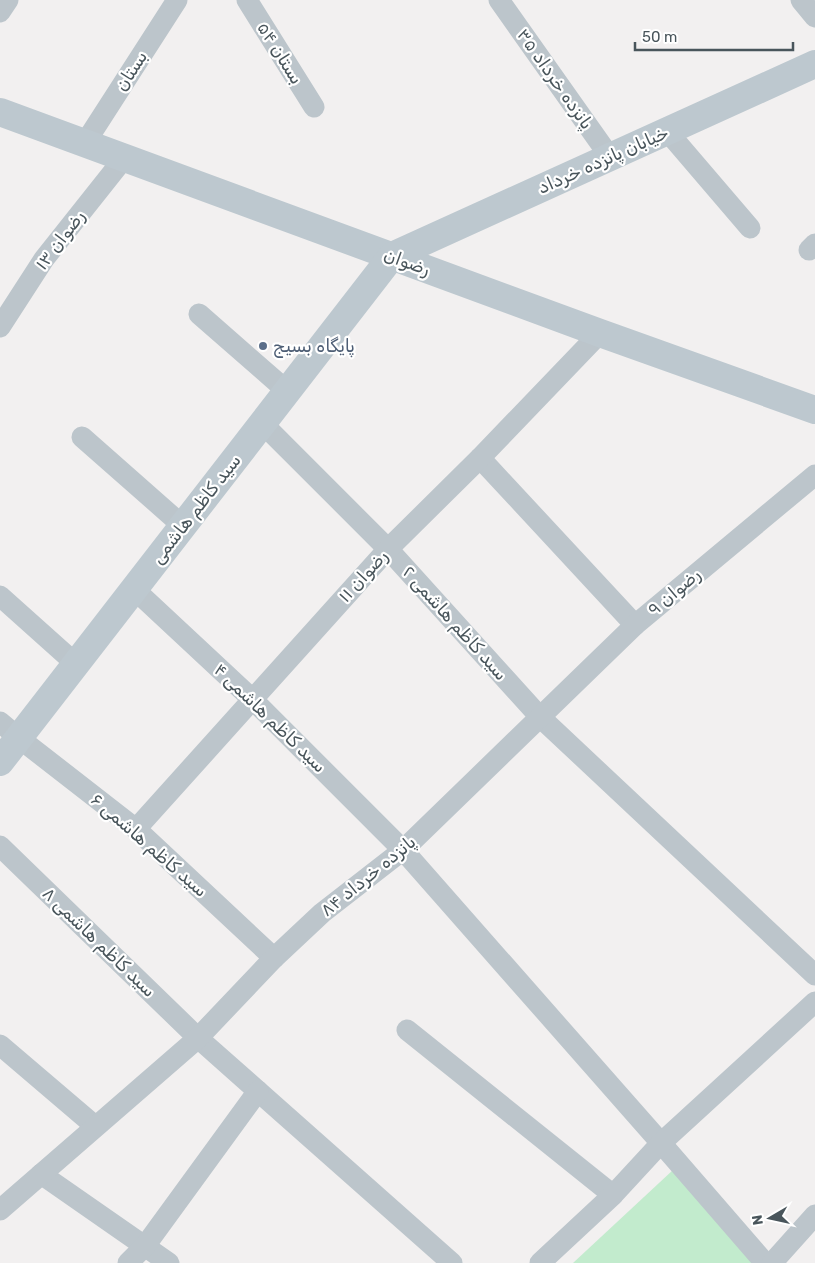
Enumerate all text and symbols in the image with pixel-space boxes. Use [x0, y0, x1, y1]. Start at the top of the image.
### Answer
street label: بستان ۵۴ [252, 18, 308, 88]
scale bar [635, 20, 792, 52]
street label: پانزده خرداد ۳۵ [511, 24, 598, 134]
text: 50 m [642, 28, 677, 46]
street label: بستان [110, 47, 152, 95]
street label: خیابان پانزده خرداد [534, 121, 672, 200]
street label: رضوان ۱۳ [30, 206, 90, 274]
street label: رضوان [381, 244, 433, 281]
place label: پایگاه بسیج [273, 335, 355, 358]
marker: پایگاه بسیج [257, 340, 269, 352]
street label: سید کاظم هاشمی [146, 450, 246, 569]
street label: رضوان ۱۱ [334, 545, 392, 607]
street label: سید کاظم هاشمی ۲ [397, 561, 512, 685]
street label: رضوان ۹ [643, 563, 705, 620]
street label: سید کاظم هاشمی ۴ [208, 659, 331, 778]
street label: سید کاظم هاشمی ۶ [86, 788, 212, 902]
street label: پانزده خرداد ۸۴ [316, 831, 421, 922]
street label: سید کاظم هاشمی ۸ [37, 882, 160, 1002]
north arrow [745, 1193, 795, 1243]
text: N [748, 1214, 767, 1226]

